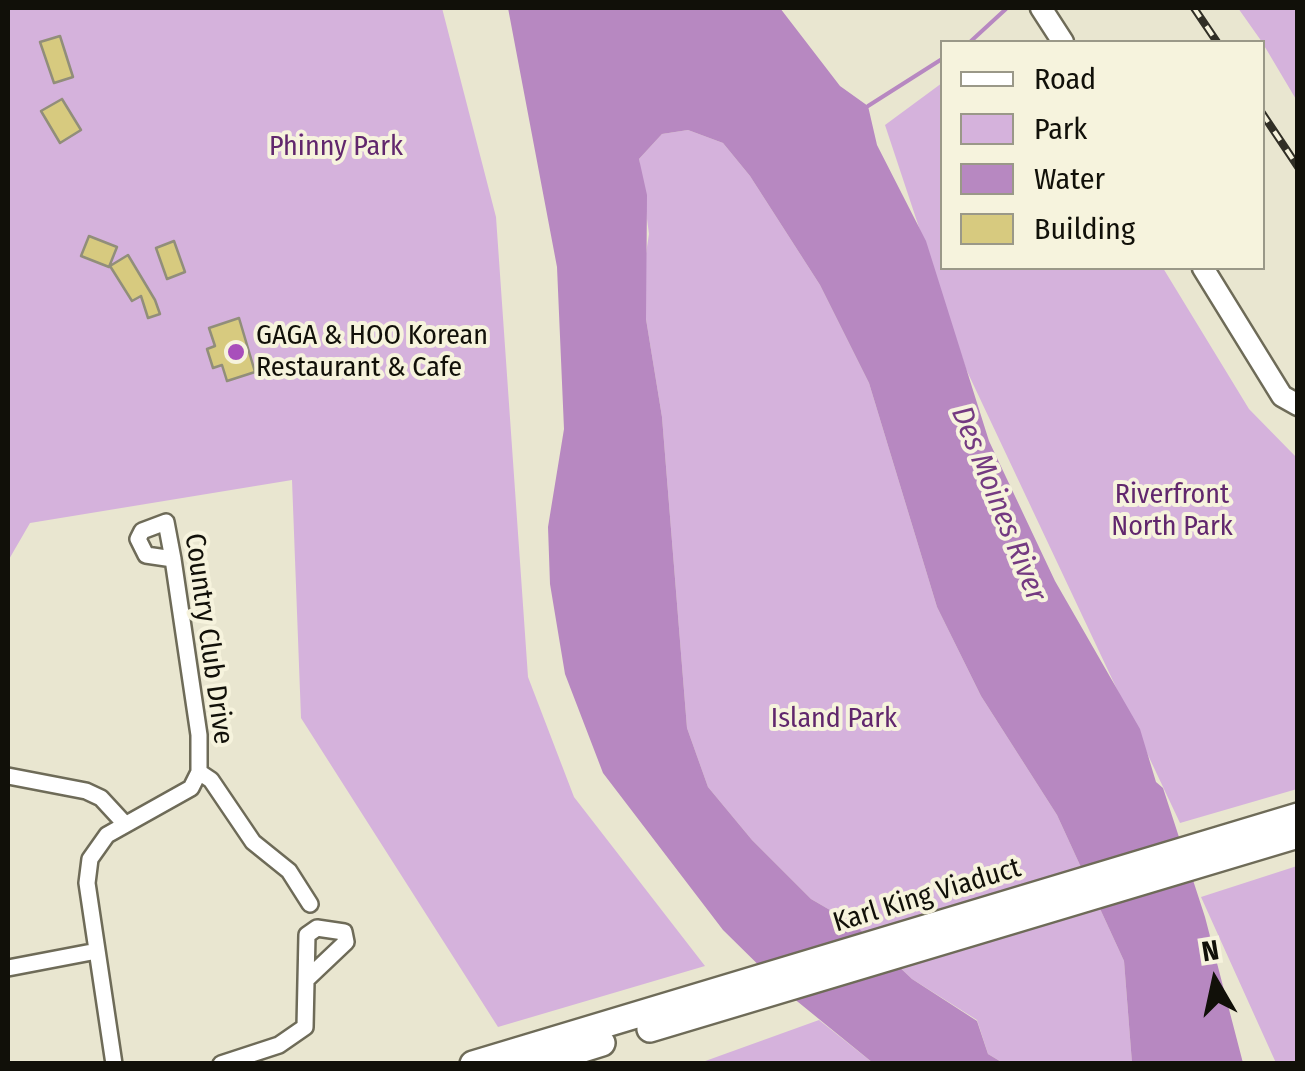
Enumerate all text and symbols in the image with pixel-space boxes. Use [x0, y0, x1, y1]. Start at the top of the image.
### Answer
legend [940, 40, 1265, 270]
text: Road [1034, 61, 1096, 97]
text: Park [1034, 111, 1087, 147]
park label: Phinny Park [269, 130, 403, 164]
text: Water [1034, 161, 1105, 197]
text: Building [1034, 211, 1135, 247]
place label: GAGA & HOO Korean Restaurant & Cafe [256, 319, 488, 385]
marker: GAGA & HOO Korean Restaurant & Cafe [225, 341, 247, 363]
water label: Des Moines River [943, 401, 1053, 607]
park label: Riverfront North Park [1111, 478, 1233, 544]
street label: Country Club Drive [177, 531, 239, 747]
park label: Island Park [771, 702, 897, 736]
street label: Karl King Viaduct [829, 852, 1025, 940]
north arrow [1165, 931, 1265, 1031]
text: N [1199, 933, 1221, 968]

